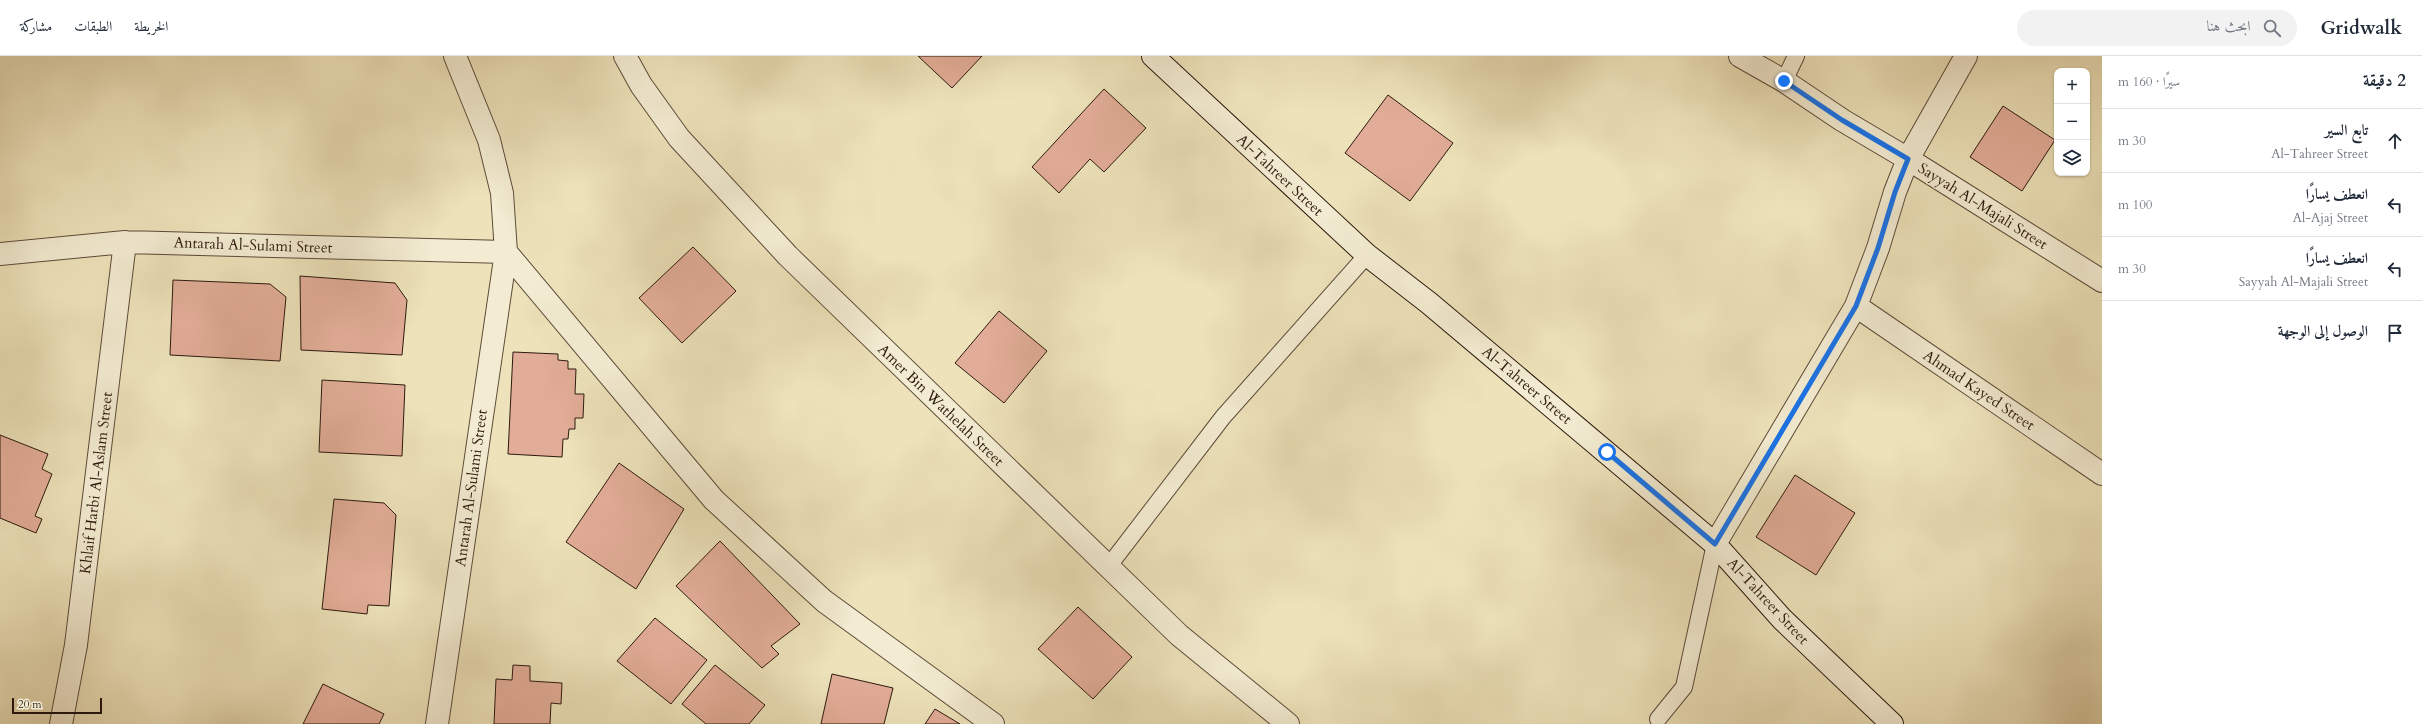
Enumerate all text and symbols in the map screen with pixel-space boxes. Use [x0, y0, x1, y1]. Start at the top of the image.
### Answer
search box [2017, 10, 2297, 46]
text: Gridwalk [2321, 15, 2402, 41]
text: ابحث هنا [2206, 16, 2251, 36]
text: مشاركة [20, 17, 52, 36]
text: الطبقات [74, 17, 112, 36]
text: الخريطة [134, 17, 168, 36]
icon: search [2261, 17, 2283, 39]
map controls [2054, 68, 2090, 176]
button: + [2054, 68, 2090, 104]
text: 2 دقيقة [2363, 69, 2406, 92]
route end [1775, 72, 1793, 90]
text: سيرًا · 160 m [2118, 73, 2180, 91]
button: − [2054, 104, 2090, 140]
text: تابع السير [2325, 120, 2368, 140]
street label: Al-Tahreer Street [1232, 130, 1328, 221]
icon: ahead [2384, 130, 2406, 152]
text: 30 m [2118, 132, 2146, 150]
button: layers [2054, 140, 2090, 176]
text: Al-Tahreer Street [2271, 145, 2368, 163]
street label: Sayyah Al-Majali Street [1914, 158, 2052, 254]
text: انعطف يسارًا [2306, 184, 2368, 204]
icon: left [2384, 194, 2406, 216]
text: 100 m [2118, 196, 2152, 214]
text: Al-Ajaj Street [2293, 209, 2368, 227]
street label: Antarah Al-Sulami Street [173, 232, 333, 258]
text: انعطف يسارًا [2306, 248, 2368, 268]
icon: left [2384, 258, 2406, 280]
text: 30 m [2118, 260, 2146, 278]
text: Sayyah Al-Majali Street [2239, 273, 2368, 291]
text: الوصول إلى الوجهة [2278, 321, 2368, 341]
icon: arrive [2384, 322, 2406, 344]
street label: Amer Bin Wathelah Street [874, 339, 1009, 471]
street label: Al-Tahreer Street [1478, 341, 1576, 429]
street label: Ahmad Kayed Street [1919, 345, 2039, 435]
street label: Khlaif Harbi Al-Aslam Street [75, 391, 117, 575]
street label: Antarah Al-Sulami Street [450, 408, 492, 568]
route start [1598, 443, 1616, 461]
street label: Al-Tahreer Street [1723, 553, 1814, 649]
scale bar [12, 696, 102, 715]
text: 20 m [18, 697, 42, 712]

